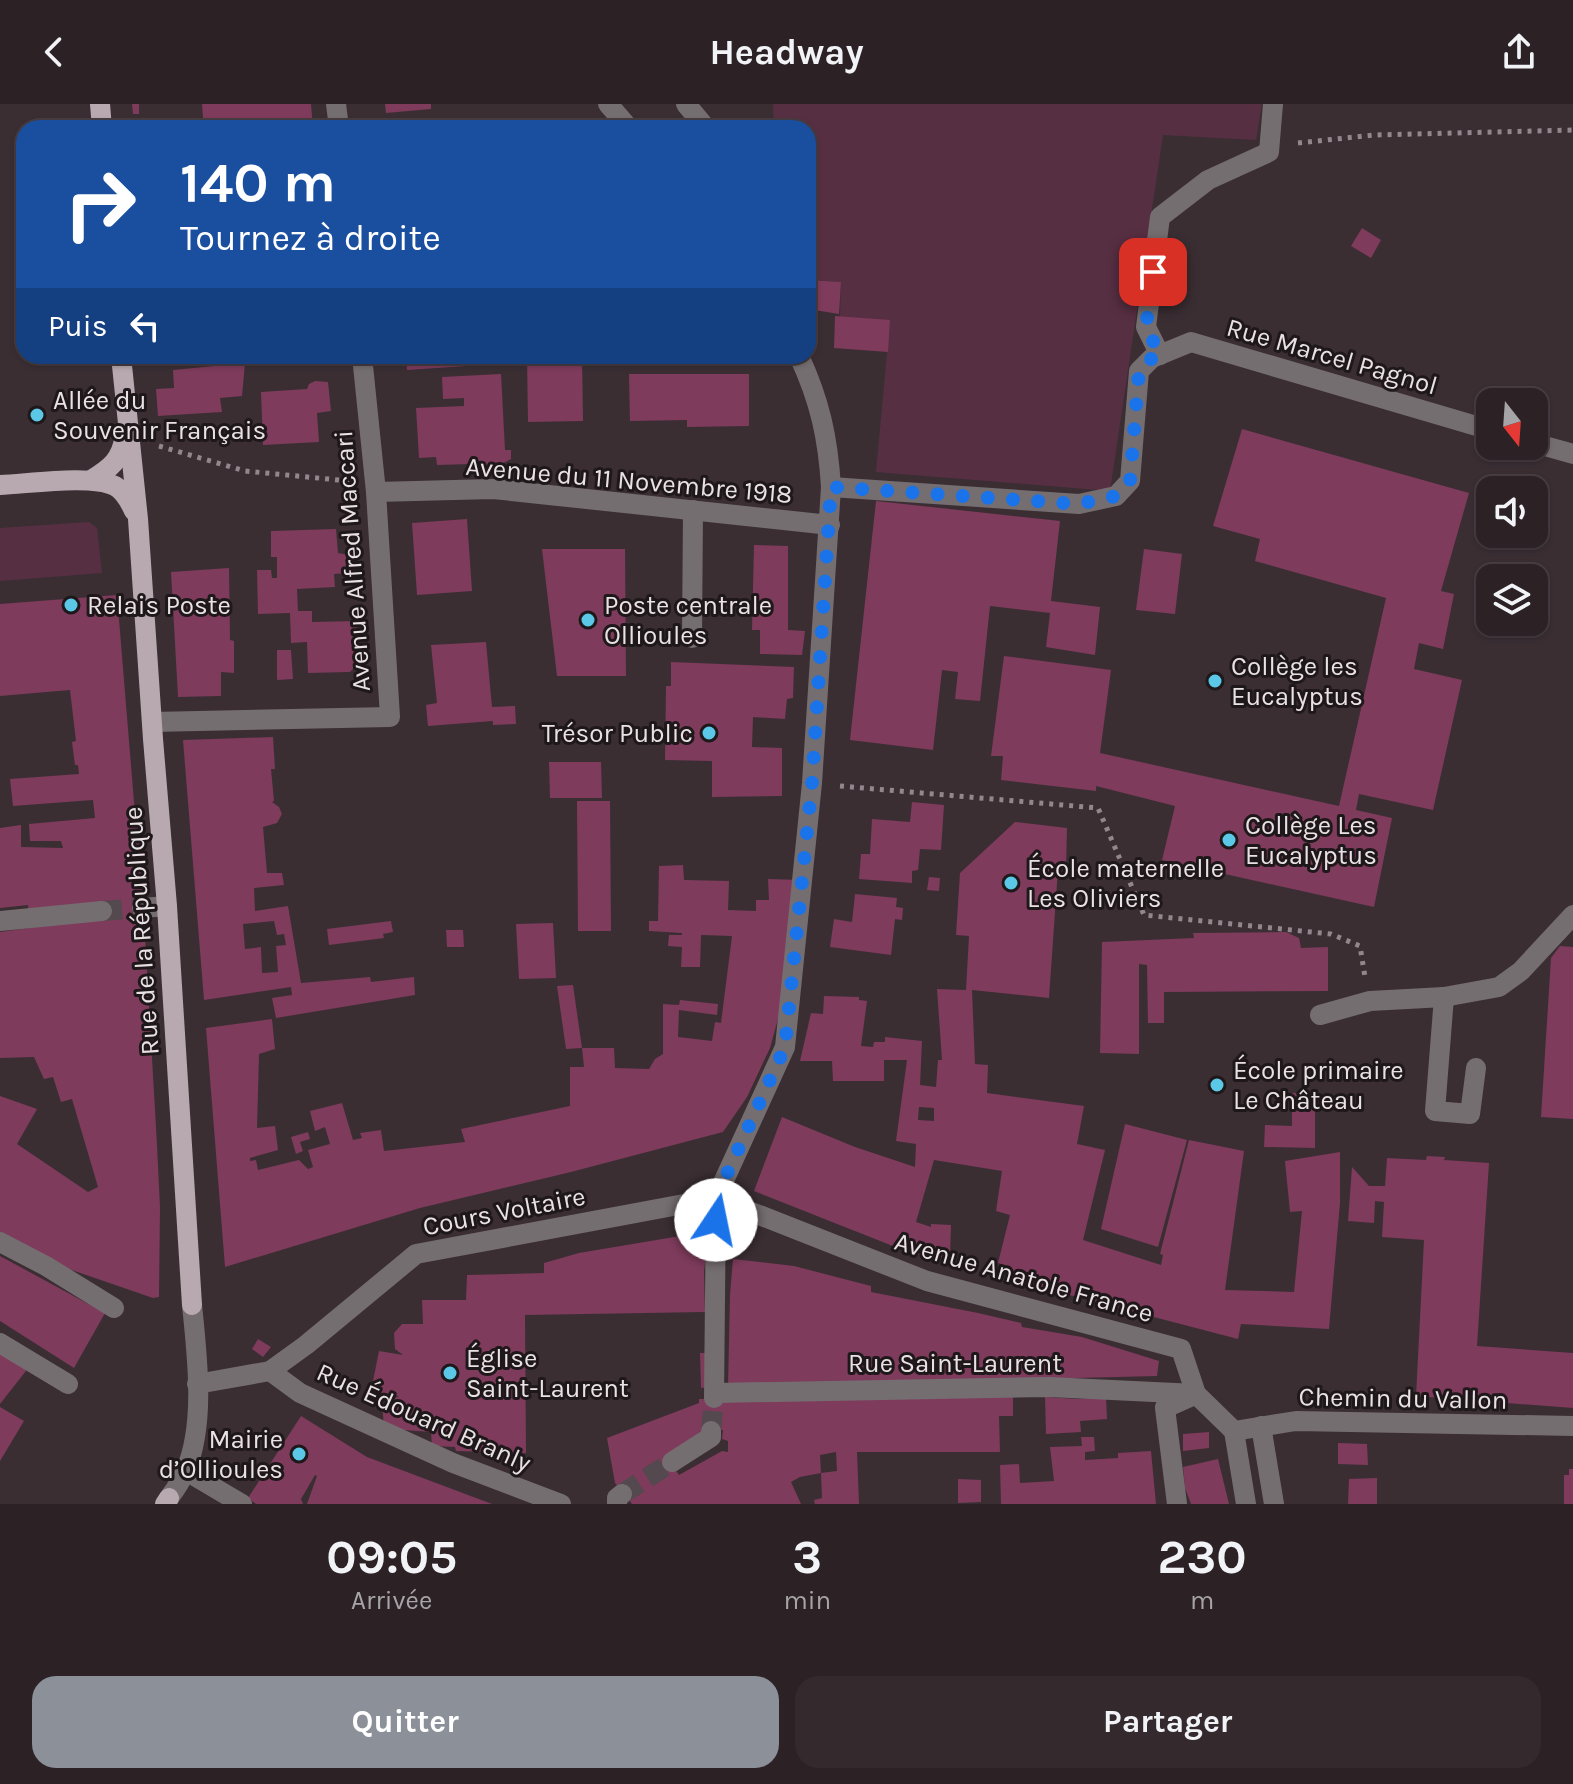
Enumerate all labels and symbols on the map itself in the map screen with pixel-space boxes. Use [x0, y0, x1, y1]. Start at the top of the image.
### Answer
pin [1119, 238, 1187, 306]
street label: Rue Marcel Pagnol [1223, 312, 1441, 401]
place label: Allée du Souvenir Français [53, 385, 266, 446]
north arrow [1476, 388, 1548, 460]
marker: Allée du Souvenir Français [28, 406, 46, 424]
street label: Avenue Alfred Maccari [328, 429, 377, 693]
street label: Avenue du 11 Novembre 1918 [464, 451, 794, 510]
place label: Relais Poste [87, 590, 231, 621]
place label: Poste centrale Ollioules [604, 590, 772, 651]
marker: Relais Poste [62, 596, 80, 614]
marker: Poste centrale Ollioules [579, 611, 597, 629]
place label: Collège les Eucalyptus [1231, 651, 1363, 712]
marker: Collège les Eucalyptus [1206, 672, 1224, 690]
place label: Trésor Public [542, 718, 693, 749]
marker: Trésor Public [700, 724, 718, 742]
street label: Rue de la République [117, 806, 166, 1056]
place label: Collège Les Eucalyptus [1245, 810, 1377, 871]
marker: Collège Les Eucalyptus [1220, 831, 1238, 849]
place label: École maternelle Les Oliviers [1027, 852, 1224, 914]
marker: École maternelle Les Oliviers [1002, 874, 1020, 892]
place label: École primaire Le Château [1233, 1054, 1404, 1116]
marker: École primaire Le Château [1208, 1076, 1226, 1094]
position arrow [674, 1178, 758, 1262]
street label: Cours Voltaire [420, 1181, 588, 1242]
street label: Avenue Anatole France [891, 1226, 1157, 1329]
place label: Église Saint-Laurent [466, 1342, 629, 1404]
street label: Rue Saint-Laurent [848, 1348, 1062, 1379]
street label: Rue Édouard Branly [312, 1355, 536, 1479]
marker: Église Saint-Laurent [441, 1364, 459, 1382]
street label: Chemin du Vallon [1298, 1381, 1508, 1416]
place label: Mairie d’Ollioules [159, 1424, 283, 1485]
marker: Mairie d’Ollioules [290, 1445, 308, 1463]

